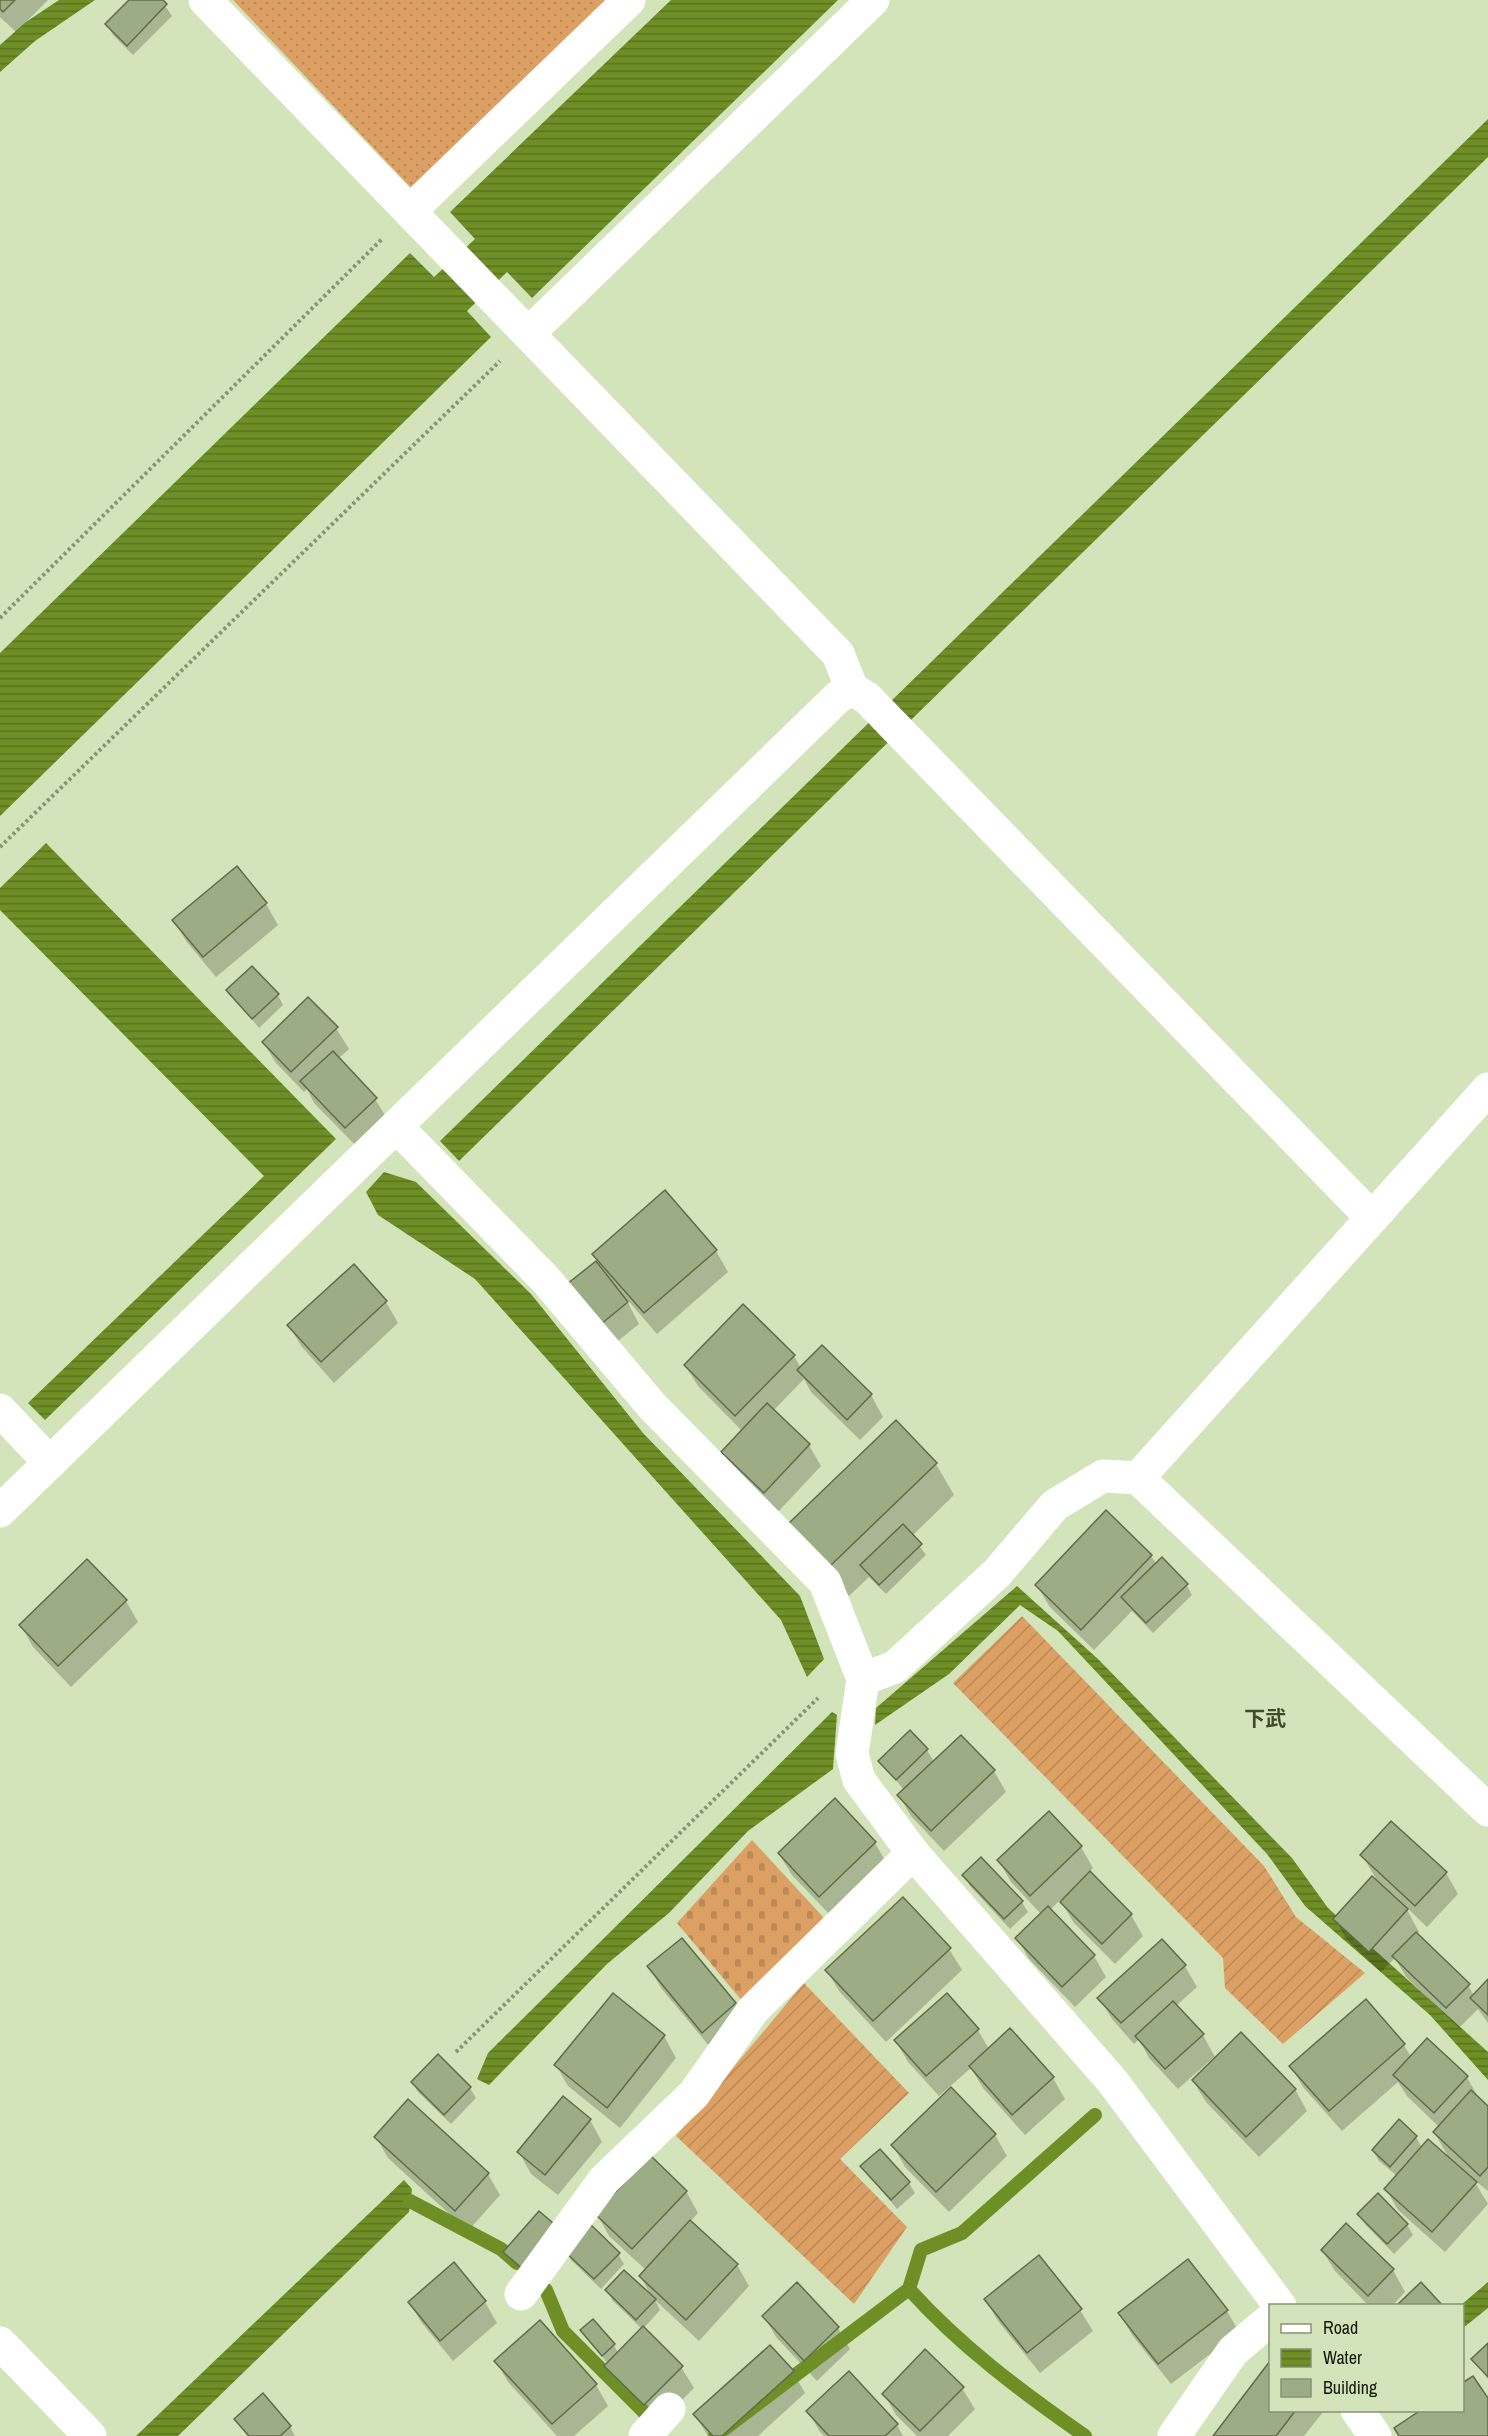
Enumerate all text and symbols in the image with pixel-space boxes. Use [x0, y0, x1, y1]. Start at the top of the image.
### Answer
district label: 下武 [1244, 1704, 1286, 1733]
legend [1269, 2304, 1464, 2412]
text: Road [1323, 2315, 1358, 2340]
text: Water [1323, 2345, 1362, 2370]
text: Building [1323, 2375, 1378, 2400]

